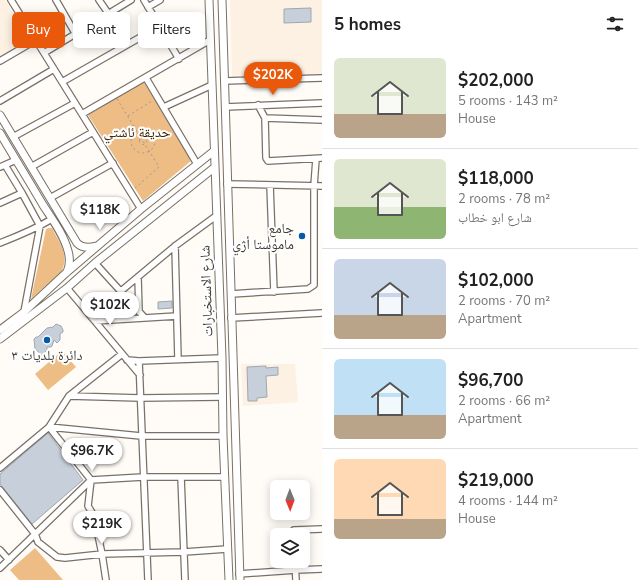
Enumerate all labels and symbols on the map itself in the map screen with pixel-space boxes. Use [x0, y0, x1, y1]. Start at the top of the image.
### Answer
pin: $202K [245, 62, 301, 96]
park label: حديقة ئاشتي [104, 123, 171, 144]
pin: $118K [72, 197, 128, 231]
place label: جامع ماموستا أژي [232, 219, 294, 256]
marker: جامع ماموستا أژي [297, 231, 307, 241]
street label: شارع الاستخبارات [195, 245, 218, 337]
pin: $102K [82, 292, 138, 326]
marker: دائرة بلديات ٣ [42, 335, 52, 345]
place label: دائرة بلديات ٣ [12, 346, 83, 365]
pin: $96.7K [59, 438, 125, 472]
north arrow [270, 480, 310, 520]
pin: $219K [74, 511, 130, 545]

